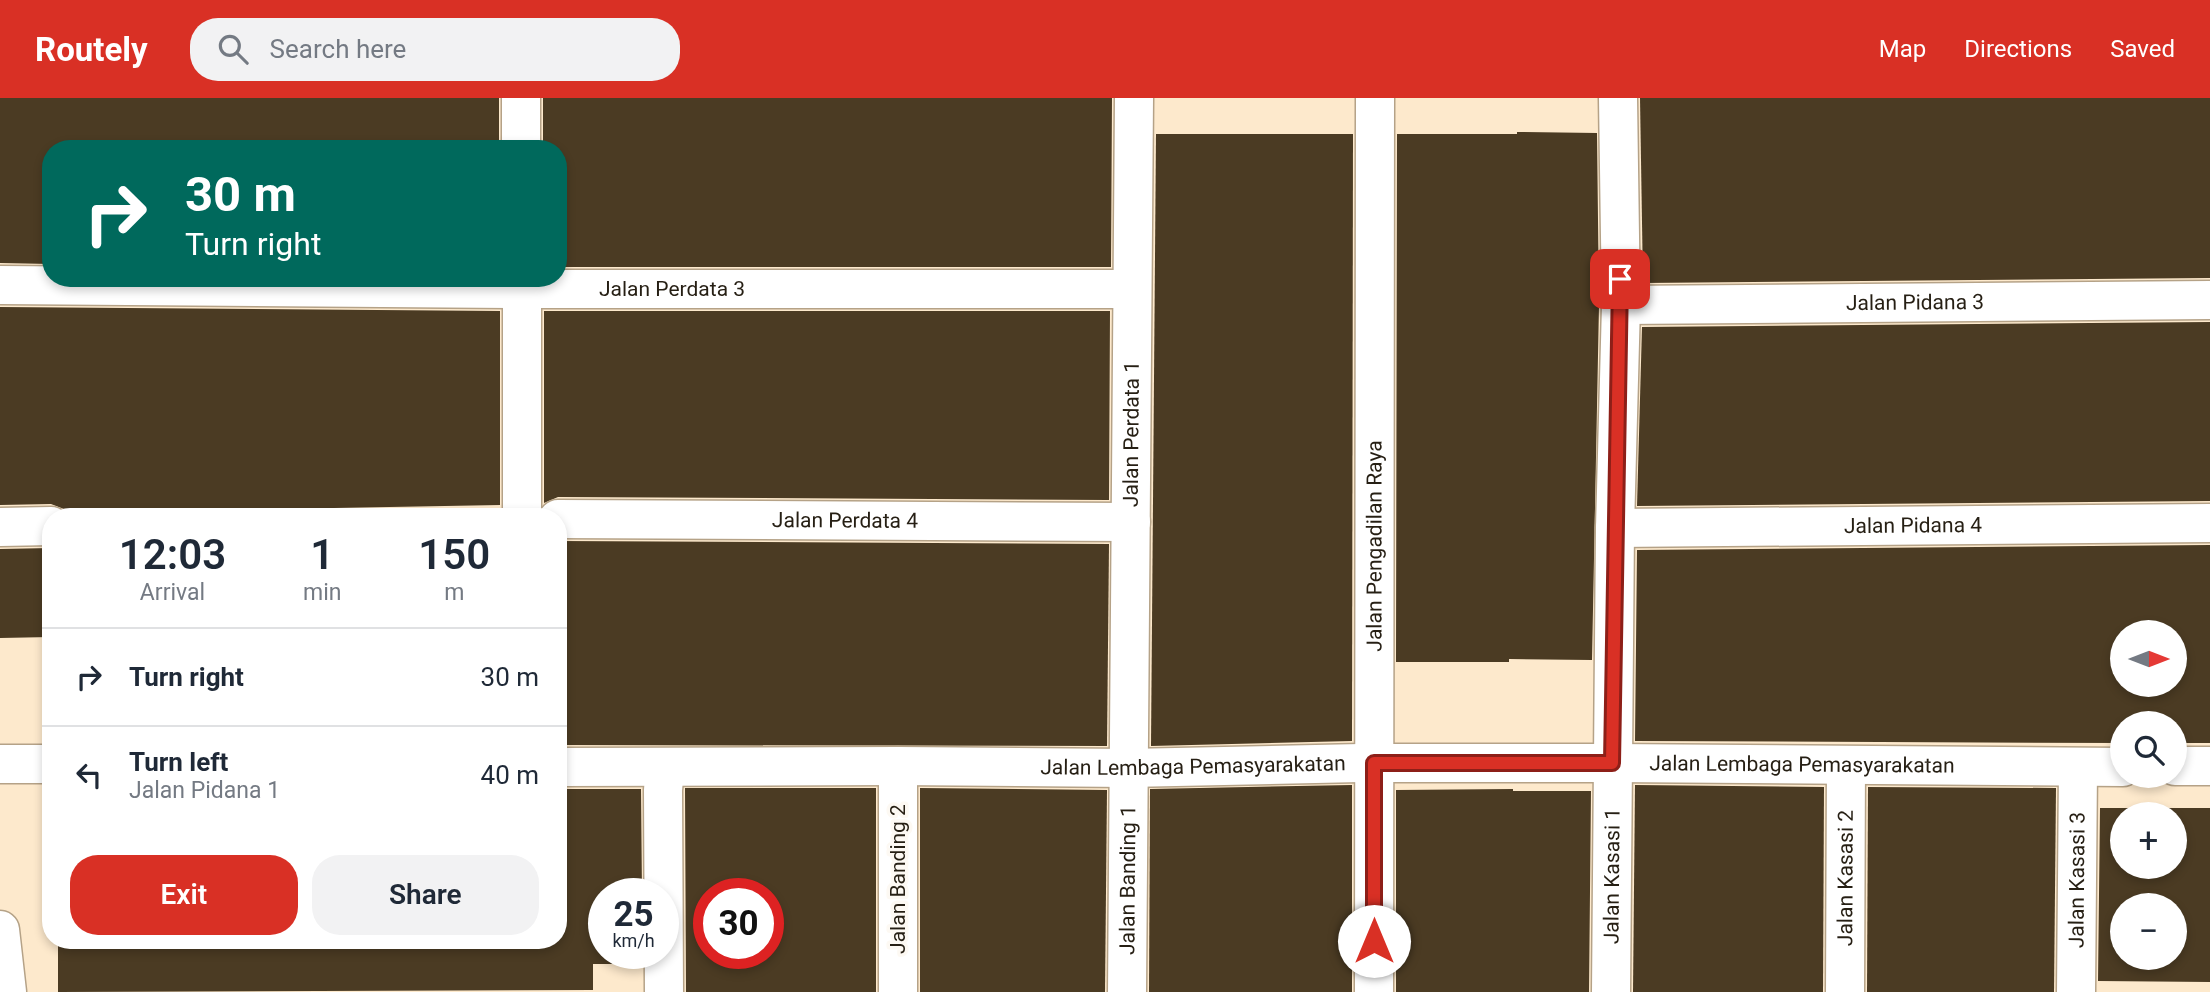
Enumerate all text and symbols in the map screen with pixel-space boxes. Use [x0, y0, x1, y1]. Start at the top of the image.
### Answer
search box [190, 18, 680, 81]
text: Routely [35, 30, 148, 69]
icon: search [214, 30, 252, 68]
text: Search here [270, 34, 406, 64]
text: Map [1879, 35, 1926, 63]
text: Directions [1964, 35, 2072, 63]
text: Saved [2110, 35, 2175, 63]
text: 30 m [185, 166, 296, 223]
icon: right [70, 168, 161, 259]
text: Turn right [185, 225, 321, 263]
pin [1590, 249, 1650, 309]
icon: arrive [1601, 260, 1639, 298]
street label: Jalan Perdata 3 [599, 277, 745, 301]
street label: Jalan Pidana 3 [1846, 290, 1984, 315]
street label: Jalan Perdata 1 [1119, 361, 1144, 507]
street label: Jalan Pengadilan Raya [1362, 440, 1387, 652]
street label: Jalan Perdata 4 [772, 508, 918, 533]
street label: Jalan Pidana 4 [1844, 513, 1982, 538]
text: 12:03 [119, 530, 226, 579]
text: 1 [310, 530, 334, 579]
text: 150 [418, 530, 490, 579]
text: Arrival [140, 579, 205, 606]
text: min [303, 579, 341, 606]
text: m [444, 579, 464, 606]
north arrow [2110, 620, 2188, 696]
map controls [2110, 620, 2187, 970]
icon: right [70, 658, 108, 696]
text: Turn right [129, 662, 244, 692]
text: 30 m [481, 662, 539, 692]
button: search [2110, 711, 2187, 788]
text: Turn left [129, 747, 228, 777]
street label: Jalan Lembaga Pemasyarakatan [1040, 751, 1346, 780]
street label: Jalan Lembaga Pemasyarakatan [1649, 751, 1955, 778]
icon: left [70, 756, 108, 794]
text: 40 m [481, 760, 539, 790]
text: Jalan Pidana 1 [129, 777, 280, 804]
button: + [2110, 802, 2187, 879]
street label: Jalan Banding 2 [886, 804, 910, 954]
street label: Jalan Banding 1 [1115, 805, 1140, 955]
street label: Jalan Kasasi 1 [1599, 808, 1625, 944]
street label: Jalan Kasasi 2 [1833, 810, 1858, 946]
street label: Jalan Kasasi 3 [2064, 812, 2090, 948]
button: Exit [70, 855, 298, 935]
button: Share [312, 855, 539, 935]
speed limit sign: 30 [693, 878, 784, 969]
button: − [2110, 893, 2187, 970]
text: 25 [613, 894, 654, 935]
position arrow [1337, 904, 1411, 978]
text: km/h [612, 930, 655, 951]

